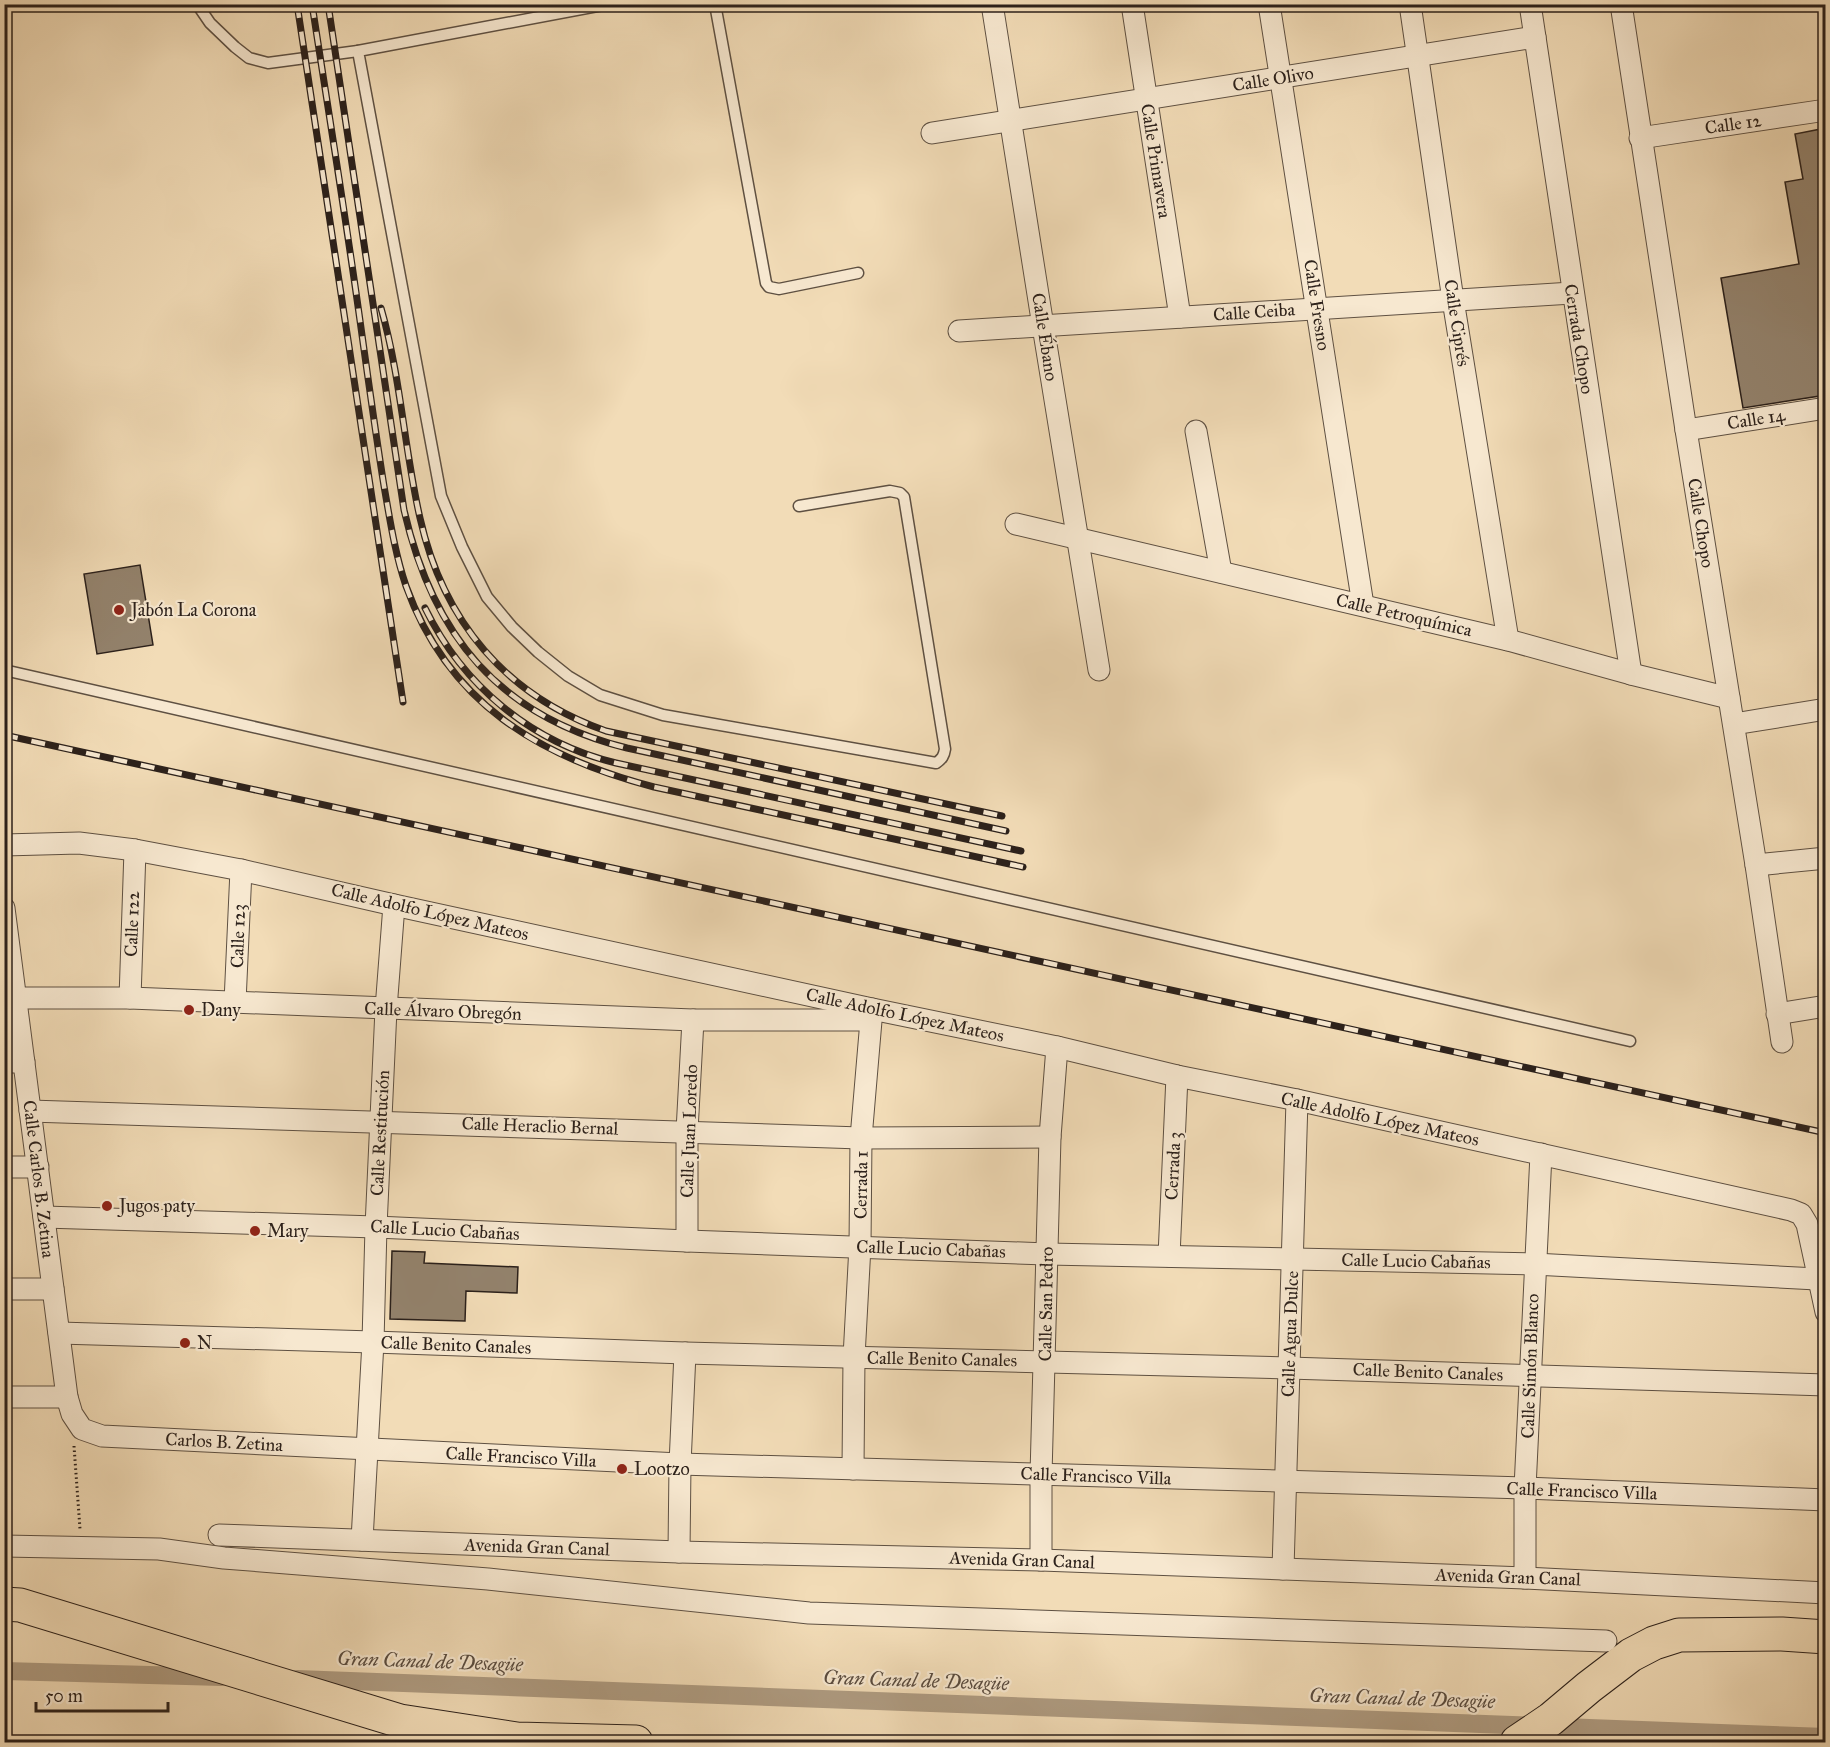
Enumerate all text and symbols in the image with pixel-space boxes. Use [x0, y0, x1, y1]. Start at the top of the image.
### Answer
street label: Calle Olivo [1231, 62, 1315, 96]
street label: Calle Primavera [1136, 102, 1176, 220]
street label: Calle 12 [1703, 109, 1763, 139]
street label: Calle Fresno [1299, 258, 1335, 352]
street label: Calle Ciprés [1439, 278, 1475, 368]
street label: Cerrada Chopo [1559, 282, 1599, 396]
street label: Calle Ébano [1027, 291, 1065, 383]
street label: Calle Ceiba [1212, 298, 1296, 326]
street label: Calle 14 [1726, 403, 1787, 434]
street label: Calle Chopo [1683, 477, 1719, 569]
street label: Calle Petroquímica [1334, 589, 1475, 642]
place label: Jabón La Corona [129, 599, 257, 622]
marker: Jabón La Corona [112, 603, 126, 617]
street label: Calle Adolfo López Mateos [329, 879, 531, 945]
street label: Calle 122 [120, 891, 144, 957]
street label: Calle 123 [226, 904, 250, 968]
street label: Calle Adolfo López Mateos [804, 983, 1006, 1047]
street label: Calle Álvaro Obregón [364, 995, 522, 1026]
place label: Dany [201, 999, 241, 1021]
marker: Dany [182, 1003, 196, 1017]
street label: Calle Juan Loredo [676, 1064, 703, 1198]
street label: Calle Restitución [366, 1069, 394, 1197]
street label: Calle Adolfo López Mateos [1279, 1087, 1481, 1151]
street label: Calle Carlos B. Zetina [18, 1099, 60, 1259]
street label: Calle Heraclio Bernal [461, 1112, 619, 1140]
street label: Cerrada 3 [1160, 1131, 1186, 1201]
street label: Cerrada 1 [849, 1151, 873, 1219]
place label: Jugos paty [117, 1195, 196, 1218]
marker: Jugos paty [100, 1199, 114, 1213]
street label: Calle Lucio Cabañas [370, 1215, 520, 1245]
place label: Mary [267, 1220, 309, 1242]
marker: Mary [248, 1224, 262, 1238]
street label: Calle Lucio Cabañas [856, 1235, 1006, 1263]
street label: Calle San Pedro [1034, 1246, 1058, 1362]
street label: Calle Lucio Cabañas [1341, 1249, 1491, 1273]
street label: Calle Agua Dulce [1277, 1270, 1304, 1398]
street label: Calle Simón Blanco [1516, 1293, 1544, 1439]
street label: Calle Benito Canales [380, 1331, 532, 1359]
place label: N [197, 1332, 212, 1354]
marker: N [178, 1336, 192, 1350]
street label: Calle Benito Canales [867, 1347, 1017, 1371]
street label: Calle Benito Canales [1352, 1358, 1504, 1386]
street label: Carlos B. Zetina [165, 1428, 284, 1456]
street label: Calle Francisco Villa [445, 1442, 597, 1472]
place label: Lootzo [634, 1458, 690, 1480]
marker: Lootzo [615, 1462, 629, 1476]
street label: Calle Francisco Villa [1020, 1462, 1172, 1490]
street label: Calle Francisco Villa [1506, 1477, 1658, 1505]
street label: Avenida Gran Canal [463, 1533, 610, 1561]
street label: Avenida Gran Canal [948, 1546, 1095, 1574]
street label: Avenida Gran Canal [1434, 1563, 1581, 1591]
water label: Gran Canal de Desagüe [337, 1646, 524, 1676]
water label: Gran Canal de Desagüe [823, 1665, 1010, 1695]
scale bar [36, 1675, 168, 1713]
water label: Gran Canal de Desagüe [1309, 1683, 1496, 1713]
text: 50 m [45, 1685, 83, 1707]

